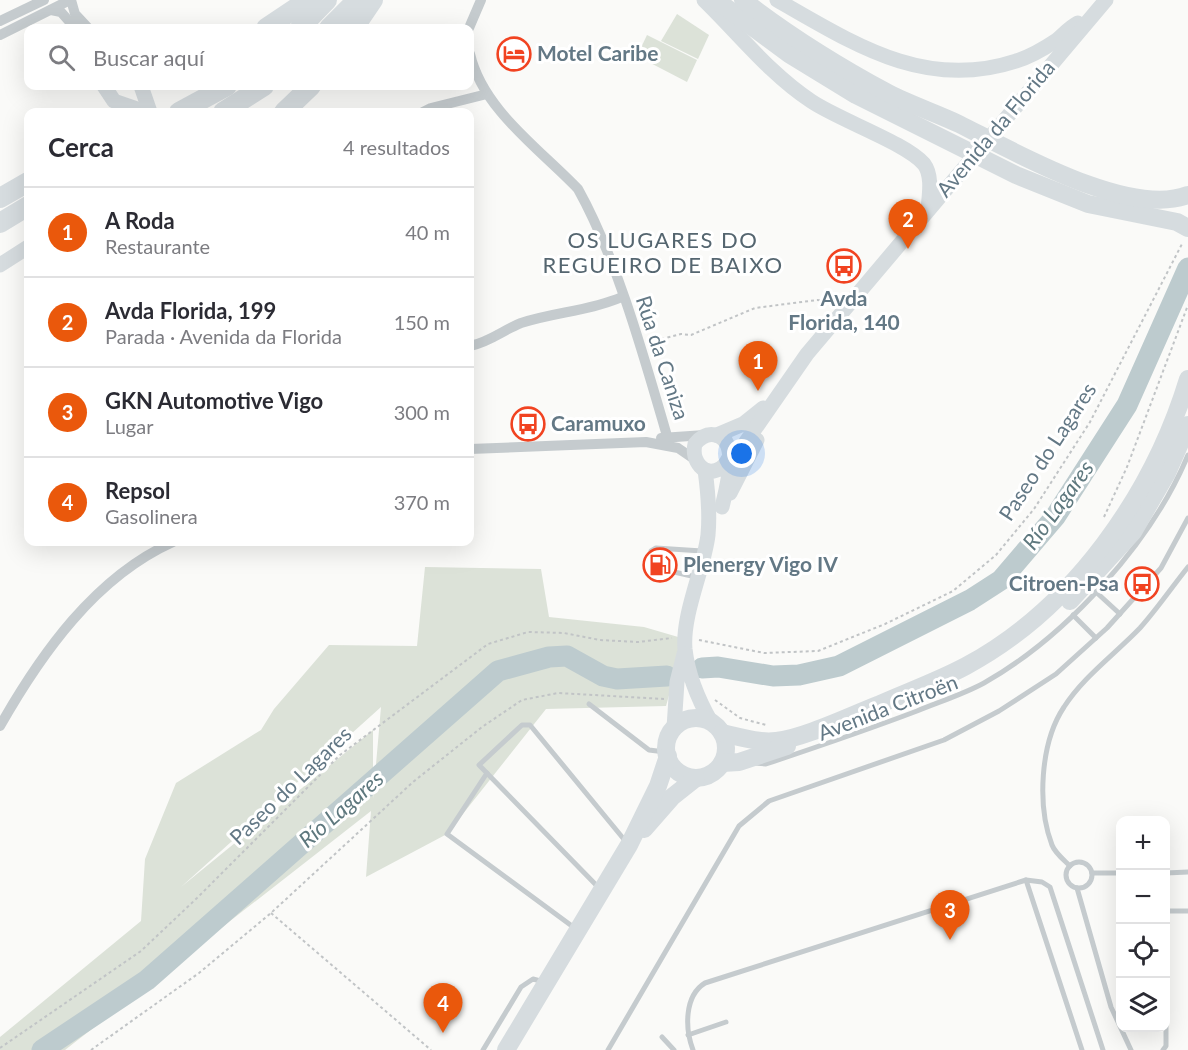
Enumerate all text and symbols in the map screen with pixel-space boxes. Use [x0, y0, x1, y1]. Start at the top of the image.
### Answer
search box [24, 24, 474, 90]
hotel icon: Motel Caribe [496, 36, 532, 72]
place label: Motel Caribe [537, 40, 659, 65]
icon: search [45, 41, 78, 74]
text: Buscar aquí [93, 44, 204, 71]
street label: Avenida da Florida [931, 55, 1059, 201]
text: Cerca [48, 131, 114, 163]
text: 4 resultados [343, 135, 450, 159]
pin: 2 [888, 200, 928, 249]
text: A Roda [105, 207, 175, 234]
text: 1 [62, 220, 73, 244]
text: 40 m [405, 220, 450, 244]
district label: OS LUGARES DO REGUEIRO DE BAIXO [542, 226, 784, 278]
text: Restaurante [105, 234, 210, 258]
bus stop icon: Avda Florida, 140 [826, 248, 862, 284]
place label: Avda Florida, 140 [788, 285, 900, 334]
street label: Rúa da Caniza [632, 292, 695, 423]
text: Avda Florida, 199 [105, 297, 276, 324]
text: 2 [62, 310, 73, 334]
text: 150 m [394, 310, 450, 334]
text: Parada · Avenida da Florida [105, 324, 342, 348]
pin: 1 [738, 342, 777, 391]
street label: Paseo do Lagares [993, 378, 1101, 525]
text: GKN Automotive Vigo [105, 387, 323, 414]
text: 3 [62, 400, 73, 424]
text: 300 m [394, 400, 450, 424]
bus stop icon: Caramuxo [510, 406, 546, 442]
place label: Caramuxo [551, 410, 646, 435]
text: Lugar [105, 414, 153, 438]
your location [727, 439, 756, 468]
water label: Río Lagares [1016, 455, 1099, 555]
text: Repsol [105, 477, 170, 504]
text: 4 [62, 490, 73, 514]
text: 370 m [394, 490, 450, 514]
text: Gasolinera [105, 504, 198, 528]
fuel station icon: Plenergy Vigo IV [642, 547, 678, 583]
place label: Plenergy Vigo IV [683, 551, 838, 576]
bus stop icon: Citroen-Psa [1124, 566, 1160, 602]
place label: Citroen-Psa [1009, 570, 1119, 595]
street label: Avenida Citroën [814, 668, 961, 745]
street label: Paseo do Lagares [224, 721, 356, 849]
water label: Río Lagares [293, 764, 389, 853]
map controls [1116, 816, 1170, 1032]
button: + [1116, 816, 1170, 870]
button: − [1116, 870, 1170, 924]
pin: 3 [930, 890, 970, 940]
button: locate [1116, 924, 1170, 978]
button: layers [1116, 978, 1170, 1032]
pin: 4 [424, 984, 462, 1033]

